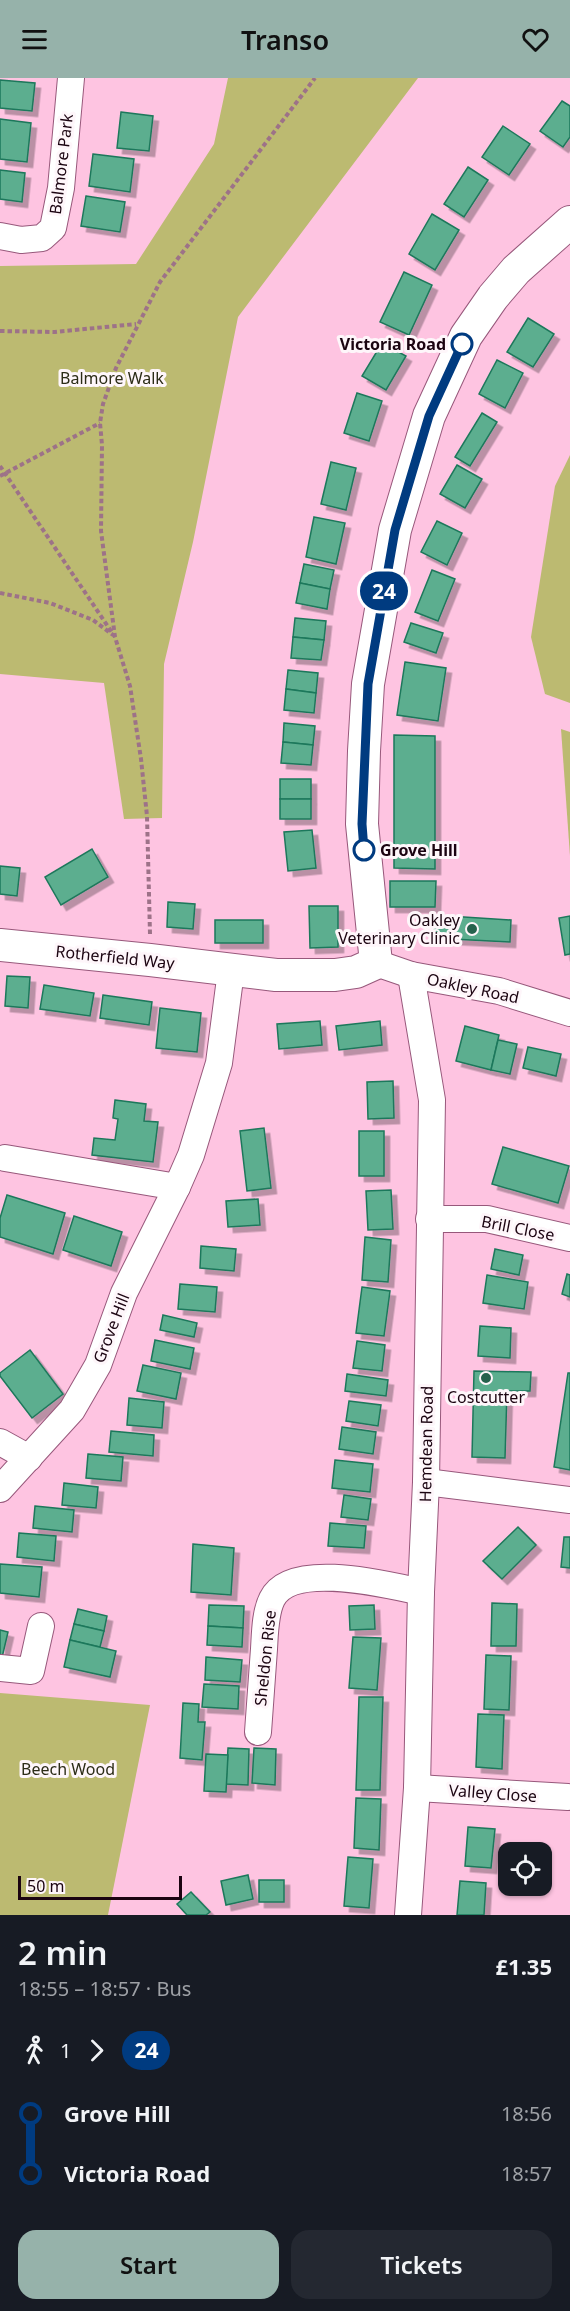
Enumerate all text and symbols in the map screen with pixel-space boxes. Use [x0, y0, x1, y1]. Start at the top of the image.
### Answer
text: Transo [241, 21, 329, 58]
icon: menu [18, 23, 51, 56]
icon: heart [519, 23, 552, 56]
street label: Balmore Park [44, 112, 78, 216]
place label: Victoria Road [340, 333, 446, 355]
marker: Victoria Road [451, 333, 473, 355]
park label: Balmore Walk [60, 367, 164, 389]
line badge: 24 [357, 572, 411, 610]
text: 24 [372, 577, 396, 605]
marker: Grove Hill [353, 839, 375, 861]
place label: Grove Hill [380, 839, 458, 861]
place label: Oakley Veterinary Clinic [338, 909, 461, 949]
marker: Oakley Veterinary Clinic [465, 922, 479, 936]
street label: Rotherfield Way [54, 940, 176, 974]
street label: Oakley Road [425, 968, 521, 1008]
street label: Brill Close [479, 1210, 557, 1246]
street label: Grove Hill [88, 1290, 134, 1366]
marker: Costcutter [479, 1371, 493, 1385]
street label: Hemdean Road [414, 1386, 438, 1502]
place label: Costcutter [447, 1386, 525, 1408]
street label: Sheldon Rise [249, 1609, 281, 1707]
park label: Beech Wood [21, 1758, 115, 1780]
street label: Valley Close [448, 1779, 538, 1807]
map controls [498, 1842, 552, 1896]
button: locate [498, 1842, 552, 1896]
scale bar [18, 1873, 182, 1900]
text: 50 m [27, 1875, 64, 1897]
text: 2 min [18, 1930, 108, 1975]
text: £1.35 [495, 1951, 552, 1981]
text: 18:55 – 18:57 · Bus [18, 1975, 191, 2002]
icon: walk [18, 2034, 51, 2067]
icon: forward [80, 2034, 113, 2067]
text: 24 [134, 2036, 158, 2064]
text: 1 [60, 2037, 71, 2064]
text: Grove Hill [64, 2098, 171, 2128]
text: 18:56 [501, 2100, 552, 2127]
text: Victoria Road [64, 2158, 210, 2188]
text: 18:57 [501, 2160, 552, 2187]
button: Start [18, 2230, 279, 2299]
button: Tickets [291, 2230, 552, 2299]

